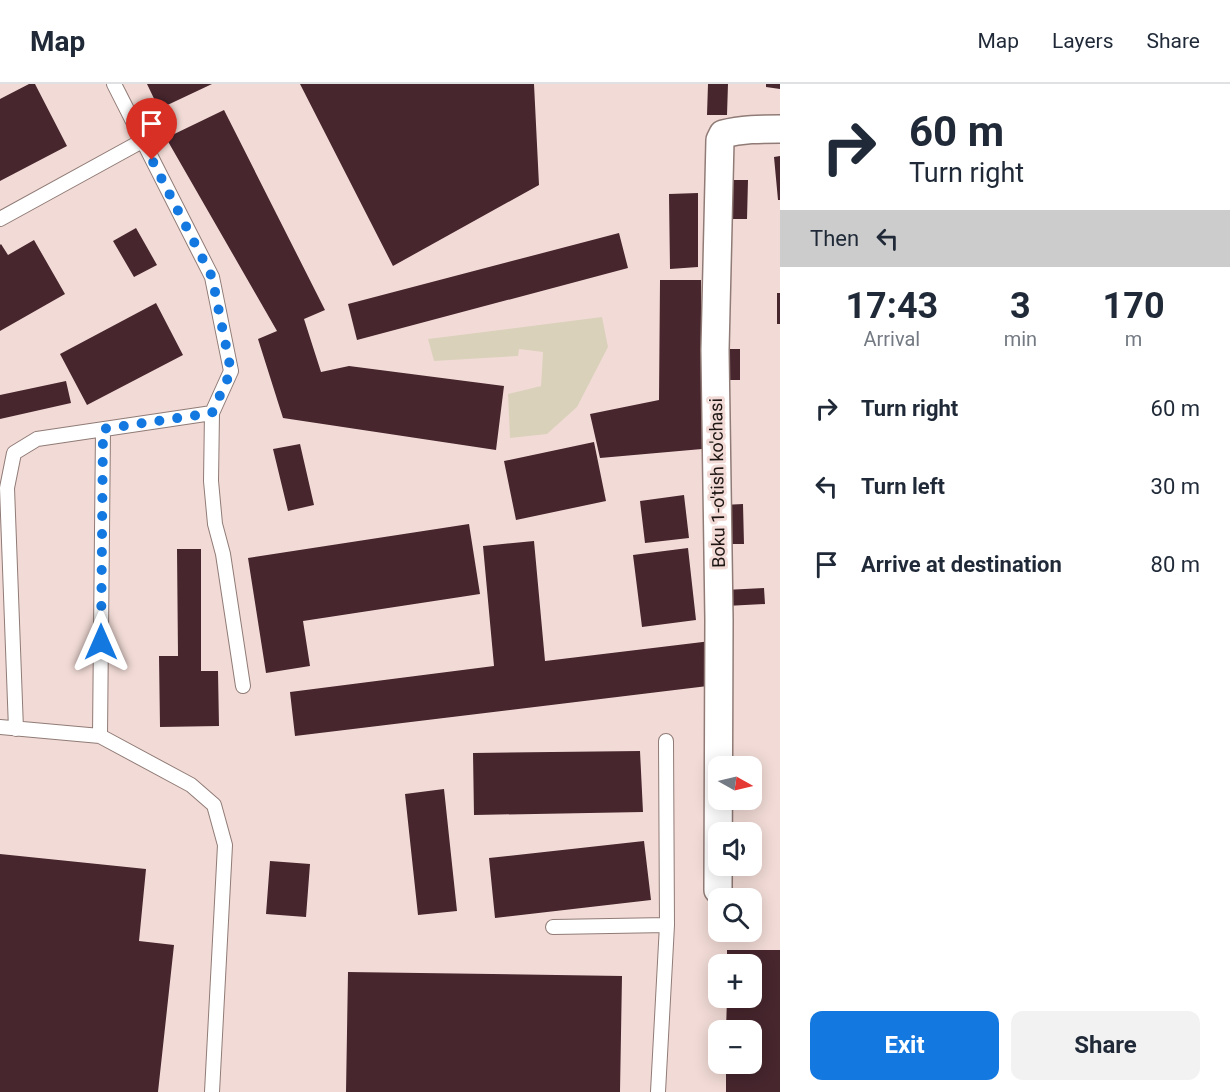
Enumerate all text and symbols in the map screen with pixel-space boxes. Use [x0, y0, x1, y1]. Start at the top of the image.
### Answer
text: Map [30, 25, 85, 58]
text: Map [977, 29, 1019, 53]
text: Layers [1052, 29, 1113, 53]
text: Share [1146, 29, 1200, 53]
pin [126, 98, 177, 160]
icon: arrive [135, 107, 168, 140]
text: 60 m [909, 107, 1004, 156]
icon: right [810, 108, 888, 186]
text: Turn right [909, 157, 1024, 189]
icon: left [871, 222, 904, 255]
text: Then [810, 226, 859, 251]
text: 17:43 [845, 285, 938, 327]
text: 3 [1010, 285, 1031, 327]
text: 170 [1103, 285, 1165, 327]
text: Arrival [863, 327, 920, 351]
text: min [1004, 327, 1037, 351]
text: m [1125, 327, 1142, 351]
icon: right [810, 392, 843, 425]
text: Turn right [861, 396, 958, 421]
text: 60 m [1151, 396, 1200, 421]
street label: Boku 1-o'tish ko'chasi [705, 398, 729, 568]
icon: left [810, 470, 843, 503]
text: Turn left [861, 474, 945, 499]
text: 30 m [1151, 474, 1200, 499]
icon: arrive [810, 548, 843, 581]
text: Arrive at destination [861, 552, 1062, 577]
text: 80 m [1151, 552, 1200, 577]
position arrow [69, 610, 133, 674]
north arrow [708, 756, 762, 810]
map controls [708, 756, 762, 1074]
button: sound [708, 822, 762, 876]
button: search [708, 888, 762, 942]
button: + [708, 954, 762, 1008]
button: Exit [810, 1011, 999, 1080]
button: Share [1011, 1011, 1200, 1080]
button: − [708, 1020, 762, 1074]

